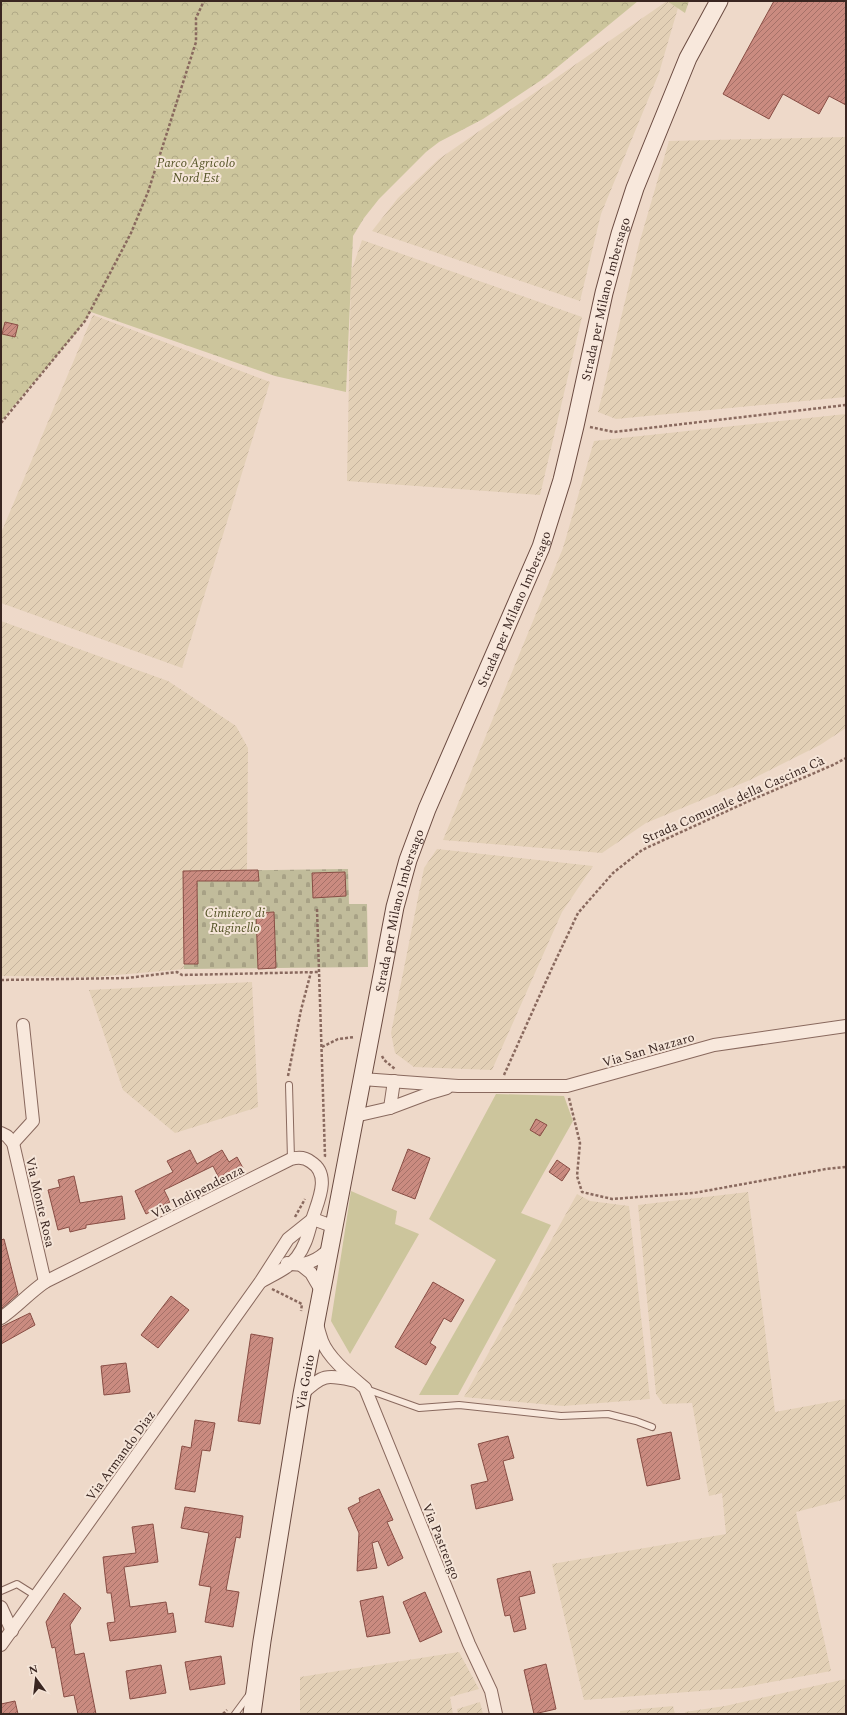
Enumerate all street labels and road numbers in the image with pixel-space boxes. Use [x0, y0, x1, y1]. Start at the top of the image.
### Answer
street label: Strada per Milano Imbersago [576, 215, 636, 383]
street label: Strada per Milano Imbersago [472, 529, 556, 690]
street label: Strada Comunale della Cascina Cà [639, 750, 828, 849]
street label: Strada per Milano Imbersago [370, 826, 430, 994]
street label: Via San Nazzaro [600, 1027, 697, 1073]
street label: Via Monte Rosa [20, 1155, 60, 1250]
street label: Via Indipendenza [147, 1159, 248, 1224]
street label: Via Goito [291, 1353, 320, 1411]
street label: Via Armando Diaz [81, 1406, 160, 1505]
street label: Via Pastrengo [417, 1500, 465, 1583]

